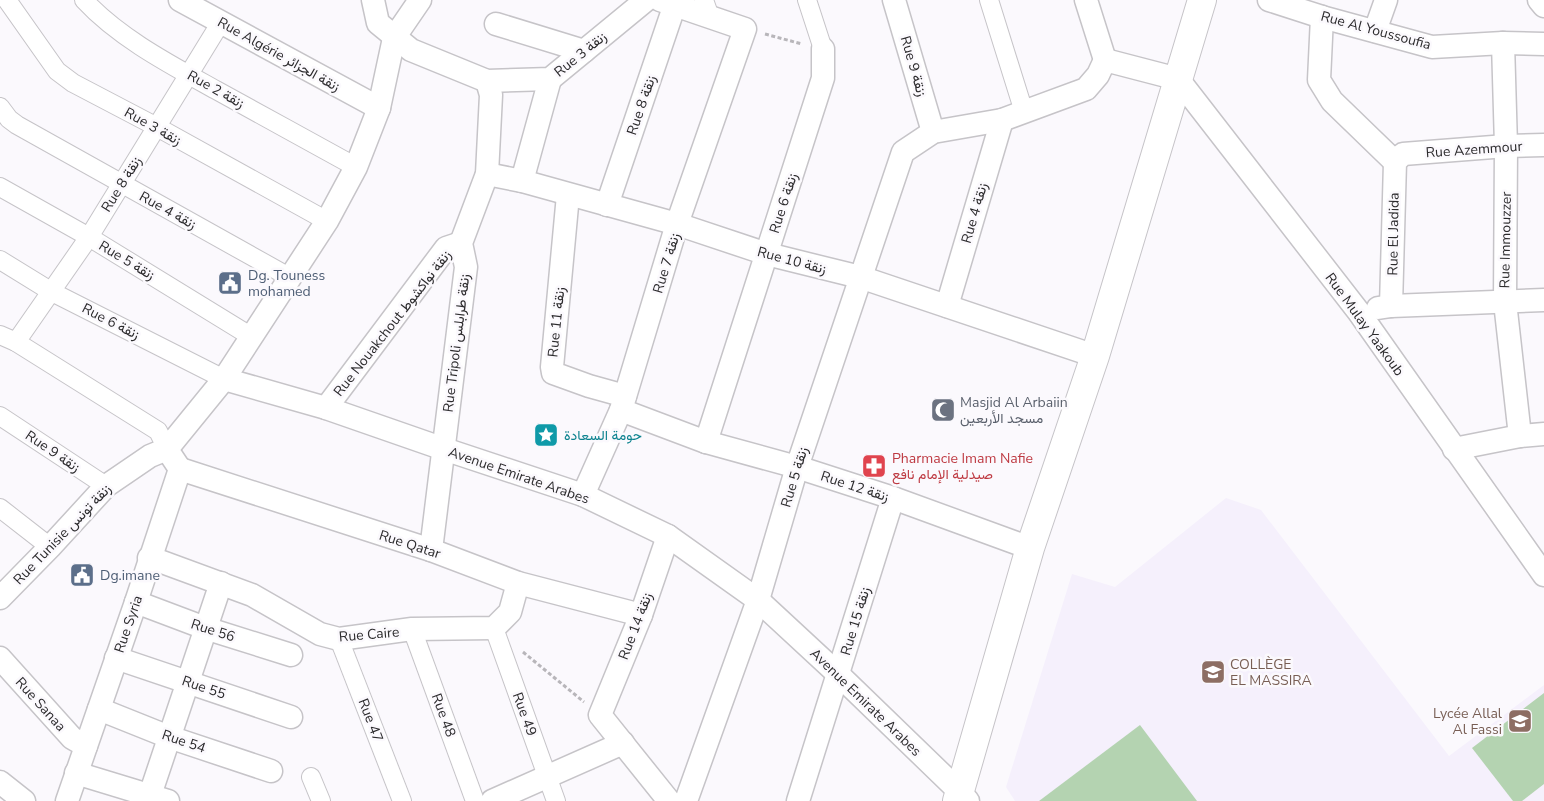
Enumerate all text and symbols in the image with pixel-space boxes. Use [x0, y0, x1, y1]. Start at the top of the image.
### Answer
street label: Rue Al Youssoufia [1319, 7, 1433, 54]
street label: Rue Algérie زنقة الجزائر [214, 13, 344, 96]
street label: Rue 3 زنقة [550, 27, 611, 81]
street label: Rue 9 زنقة [896, 34, 931, 99]
street label: Rue 2 زنقة [184, 66, 248, 113]
street label: Rue 8 زنقة [622, 72, 661, 138]
street label: Rue 3 زنقة [121, 103, 185, 150]
street label: Rue Azemmour [1425, 137, 1523, 162]
street label: Rue 8 زنقة [97, 153, 146, 216]
street label: Rue 6 زنقة [765, 170, 802, 236]
street label: Rue 4 زنقة [957, 180, 992, 246]
street label: Rue 4 زنقة [136, 187, 200, 234]
street label: Rue Immouzzer [1495, 191, 1516, 289]
street label: Rue El Jadida [1383, 192, 1404, 276]
street label: Rue 7 زنقة [648, 230, 685, 296]
street label: Rue 5 زنقة [95, 236, 159, 285]
street label: Rue 10 زنقة [755, 242, 829, 279]
street label: Rue Nouakchout زنقة نواكشوط [329, 246, 456, 400]
place label: Dg. Touness mohamed [248, 266, 326, 301]
street label: Rue Mulay Yaakoub [1321, 269, 1408, 380]
public building icon: Dg. Touness mohamed [217, 270, 243, 296]
street label: Rue Tripoli زنقة طرابلس [439, 273, 474, 413]
street label: Rue 11 زنقة [543, 286, 570, 358]
street label: Rue 6 زنقة [79, 299, 143, 344]
place label: Masjid Al Arbaiin مسجد الأربعين [960, 393, 1068, 428]
mosque icon: Masjid Al Arbaiin مسجد الأربعين [930, 397, 956, 423]
place icon: حومة السعادة [533, 422, 559, 448]
street label: Rue 9 زنقة [22, 426, 84, 477]
place label: حومة السعادة [564, 426, 642, 445]
street label: Avenue Emirate Arabes [446, 442, 592, 509]
street label: Rue 5 زنقة [776, 444, 813, 510]
place label: Pharmacie Imam Nafie صيدلية الإمام نافع [892, 449, 1033, 485]
pharmacy icon: Pharmacie Imam Nafie صيدلية الإمام نافع [861, 453, 887, 479]
street label: Rue 12 زنقة [818, 467, 892, 507]
street label: Rue Tunisie زنقة تونس [9, 480, 116, 589]
street label: Rue Qatar [377, 526, 443, 563]
public building icon: Dg.imane [69, 562, 95, 588]
place label: Dg.imane [100, 566, 160, 585]
street label: Rue 15 زنقة [836, 584, 875, 658]
street label: Rue 14 زنقة [614, 590, 657, 663]
street label: Rue Syria [110, 593, 147, 655]
street label: Rue 56 [188, 614, 237, 646]
street label: Rue Caire [338, 622, 400, 647]
street label: Avenue Emirate Arabes [806, 644, 926, 761]
place label: COLLÈGE EL MASSIRA [1230, 655, 1312, 690]
school or university icon: COLLÈGE EL MASSIRA [1200, 659, 1226, 685]
street label: Rue 55 [179, 671, 228, 704]
street label: Rue Sanaa [11, 673, 70, 736]
street label: Rue 49 [508, 690, 541, 739]
street label: Rue 48 [427, 691, 460, 740]
street label: Rue 47 [354, 696, 387, 745]
place label: Lycée Allal Al Fassi [1433, 704, 1503, 739]
school or university icon: Lycée Allal Al Fassi [1507, 708, 1533, 734]
street label: Rue 54 [159, 725, 208, 758]

